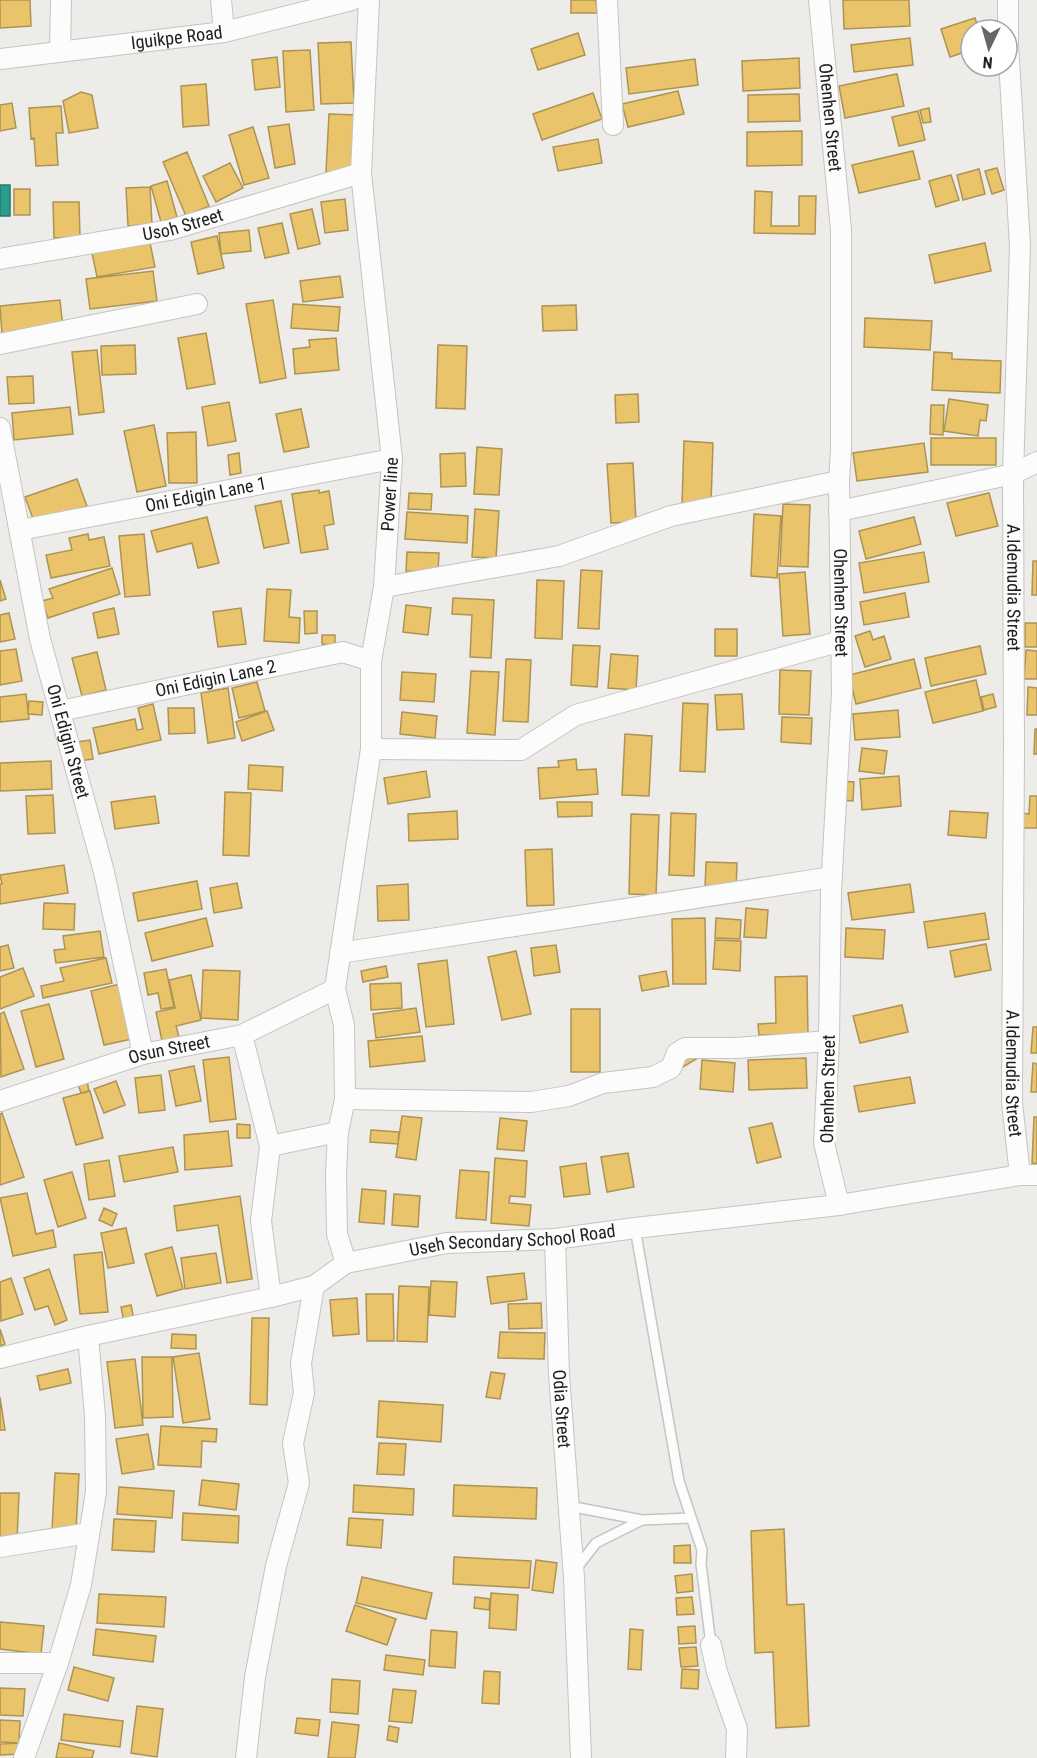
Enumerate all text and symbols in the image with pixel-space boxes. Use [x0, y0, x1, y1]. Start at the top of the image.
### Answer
north arrow [959, 18, 1019, 78]
street label: Iguikpe Road [130, 21, 224, 53]
text: N [982, 53, 993, 72]
street label: Ohenhen Street [815, 62, 846, 173]
street label: Usoh Street [141, 204, 225, 245]
street label: Power line [377, 457, 402, 532]
street label: Oni Edigin Lane 1 [143, 472, 268, 516]
street label: A.Idemudia Street [1003, 524, 1025, 651]
street label: Ohenhen Street [830, 548, 853, 657]
street label: Oni Edigin Lane 2 [153, 655, 278, 701]
street label: Oni Edigin Street [43, 682, 94, 801]
street label: A.Idemudia Street [1002, 1010, 1027, 1138]
street label: Osun Street [125, 1030, 212, 1068]
street label: Ohenhen Street [816, 1034, 839, 1144]
street label: Useh Secondary School Road [407, 1220, 617, 1260]
street label: Odia Street [549, 1369, 575, 1449]

